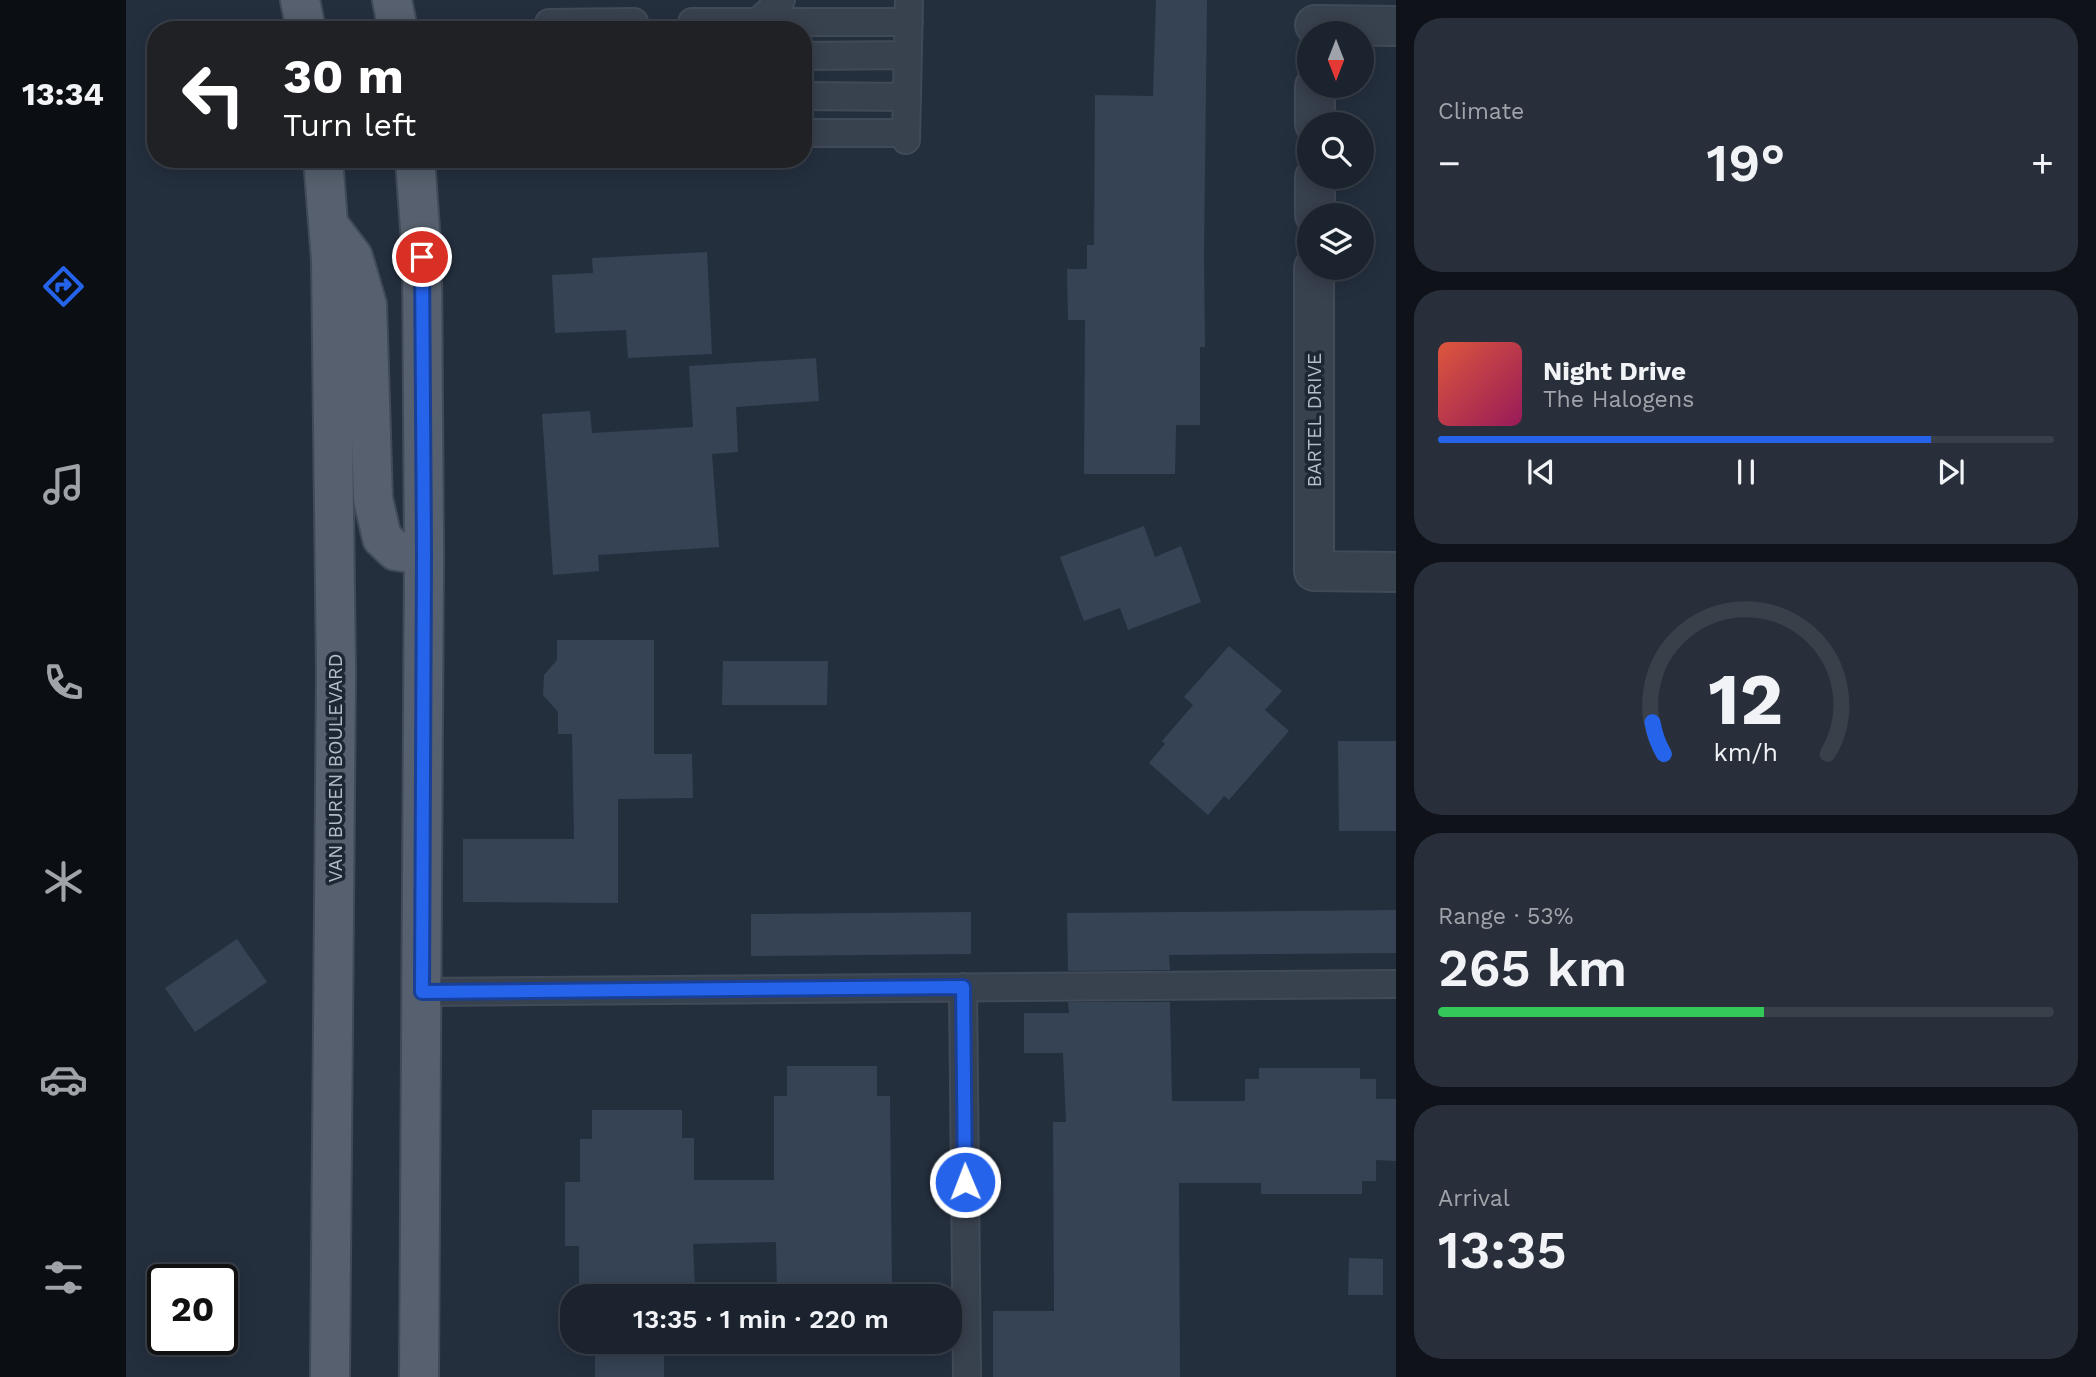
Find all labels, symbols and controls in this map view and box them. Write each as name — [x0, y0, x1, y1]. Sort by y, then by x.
north arrow — [1297, 21, 1374, 98]
map controls — [1297, 21, 1374, 280]
text: 30 m — [283, 47, 404, 105]
icon: left — [168, 49, 259, 140]
text: 13:34 — [22, 75, 104, 113]
text: Climate — [1438, 98, 1524, 125]
text: Turn left — [283, 106, 416, 144]
button: search — [1297, 112, 1374, 189]
text: 19° — [1707, 133, 1785, 194]
text: − — [1438, 141, 1461, 185]
text: + — [2031, 141, 2054, 185]
button: layers — [1297, 203, 1374, 280]
pin — [392, 227, 452, 287]
icon: arrive — [403, 238, 441, 276]
icon: directions — [39, 262, 88, 311]
street label: BARTEL DRIVE — [1303, 353, 1326, 487]
text: Night Drive — [1543, 356, 1686, 386]
text: The Halogens — [1543, 386, 1694, 413]
icon: previous — [1522, 453, 1560, 491]
icon: pause — [1727, 453, 1765, 491]
icon: next — [1932, 453, 1970, 491]
icon: music — [39, 460, 88, 509]
street label: VAN BUREN BOULEVARD — [324, 654, 347, 882]
text: 12 — [1709, 657, 1783, 743]
icon: phone — [39, 658, 88, 707]
text: km/h — [1714, 738, 1778, 767]
icon: climate — [39, 857, 88, 906]
text: Range · 53% — [1438, 903, 1573, 930]
text: 265 km — [1438, 938, 1627, 999]
icon: car — [39, 1055, 88, 1104]
position arrow — [928, 1145, 1002, 1219]
text: Arrival — [1438, 1185, 1510, 1212]
text: 13:35 — [1438, 1220, 1567, 1281]
icon: filters — [39, 1253, 88, 1302]
speed limit sign: 20 — [147, 1264, 238, 1355]
text: 13:35 · 1 min · 220 m — [633, 1304, 889, 1334]

